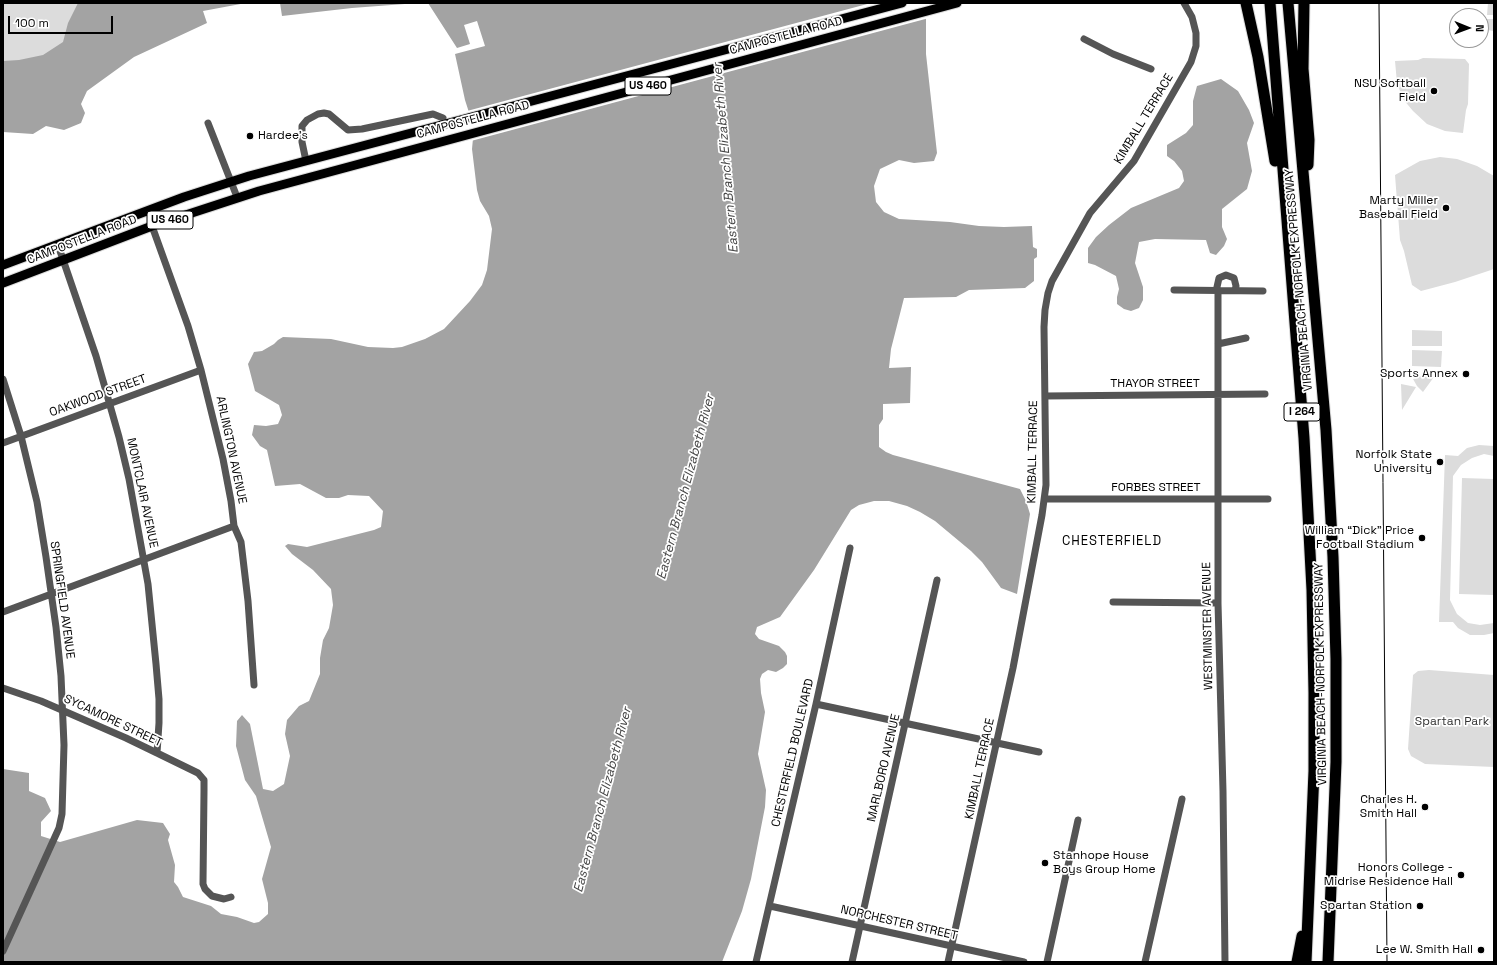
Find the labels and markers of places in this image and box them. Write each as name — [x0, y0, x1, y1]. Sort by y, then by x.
place label: NSU Softball Field — [1354, 77, 1426, 105]
marker: NSU Softball Field — [1429, 86, 1439, 96]
place label: Hardee's — [258, 129, 308, 143]
marker: Hardee's — [245, 131, 255, 141]
place label: Marty Miller Baseball Field — [1359, 194, 1438, 222]
marker: Marty Miller Baseball Field — [1441, 203, 1451, 213]
place label: Sports Annex — [1380, 367, 1458, 381]
marker: Sports Annex — [1461, 369, 1471, 379]
place label: Norfolk State University — [1355, 448, 1432, 476]
marker: Norfolk State University — [1435, 457, 1445, 467]
place label: William “Dick” Price Football Stadium — [1305, 524, 1414, 552]
marker: William “Dick” Price Football Stadium — [1417, 533, 1427, 543]
place label: Charles H. Smith Hall — [1360, 793, 1417, 821]
marker: Charles H. Smith Hall — [1420, 802, 1430, 812]
place label: Stanhope House Boys Group Home — [1053, 849, 1156, 877]
marker: Stanhope House Boys Group Home — [1040, 858, 1050, 868]
place label: Honors College - Midrise Residence Hall — [1324, 861, 1453, 889]
marker: Honors College - Midrise Residence Hall — [1456, 870, 1466, 880]
place label: Spartan Station — [1320, 899, 1412, 913]
marker: Spartan Station — [1415, 901, 1425, 911]
place label: Lee W. Smith Hall — [1376, 943, 1473, 957]
marker: Lee W. Smith Hall — [1476, 945, 1486, 955]

